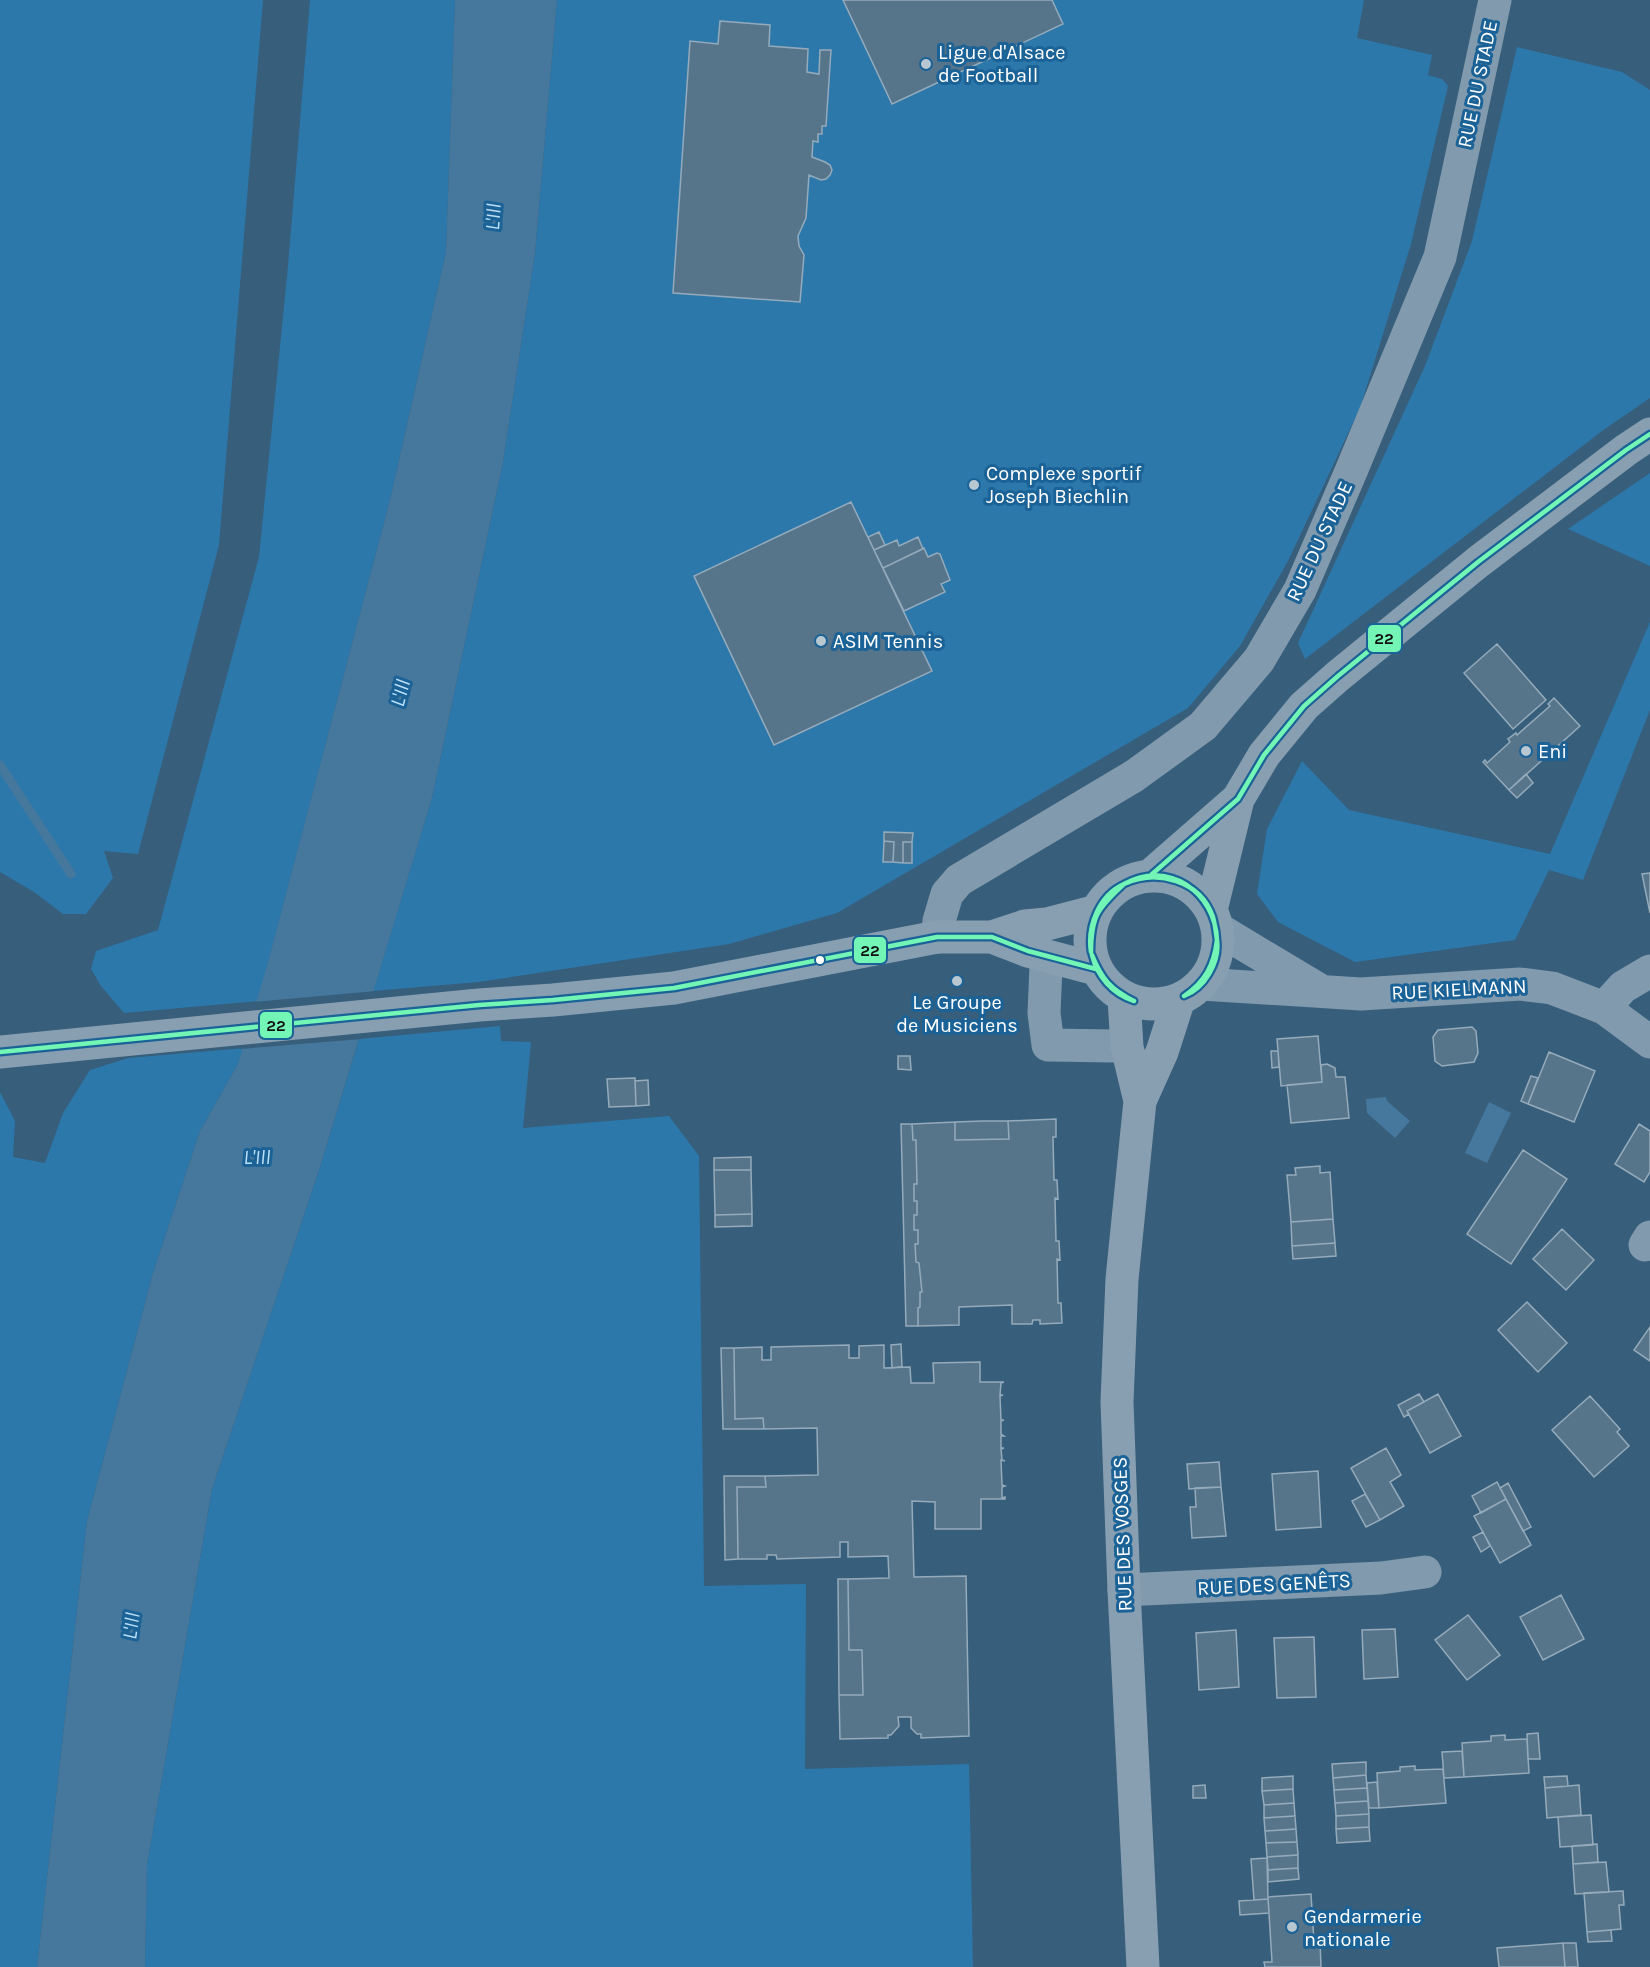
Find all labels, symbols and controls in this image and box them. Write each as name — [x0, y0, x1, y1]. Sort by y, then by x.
street label: RUE DU STADE — [1453, 18, 1502, 150]
place label: Ligue d'Alsace de Football — [938, 41, 1066, 87]
marker: Ligue d'Alsace de Football — [919, 57, 933, 71]
water label: L'Ill — [480, 203, 506, 231]
place label: Complexe sportif Joseph Biechlin — [986, 462, 1142, 508]
marker: Complexe sportif Joseph Biechlin — [967, 478, 981, 492]
street label: RUE DU STADE — [1282, 478, 1357, 605]
line badge: 22 — [1367, 624, 1402, 653]
text: 22 — [1374, 629, 1394, 648]
place label: ASIM Tennis — [833, 630, 943, 653]
marker: ASIM Tennis — [814, 634, 828, 648]
water label: L'Ill — [385, 677, 415, 709]
place label: Eni — [1538, 740, 1567, 763]
marker: Eni — [1519, 744, 1533, 758]
line badge: 22 — [853, 936, 887, 964]
text: 22 — [860, 941, 880, 960]
unlabelled marker — [814, 954, 826, 966]
marker: Le Groupe de Musiciens — [950, 974, 964, 988]
street label: RUE KIELMANN — [1391, 974, 1527, 1005]
place label: Le Groupe de Musiciens — [896, 991, 1018, 1037]
line badge: 22 — [259, 1011, 293, 1039]
text: 22 — [266, 1016, 286, 1035]
water label: L'Ill — [243, 1145, 271, 1169]
street label: RUE DES VOSGES — [1108, 1456, 1137, 1612]
street label: RUE DES GENÊTS — [1197, 1569, 1351, 1600]
water label: L'Ill — [117, 1611, 145, 1641]
place label: Gendarmerie nationale — [1304, 1905, 1422, 1951]
marker: Gendarmerie nationale — [1285, 1920, 1299, 1934]

